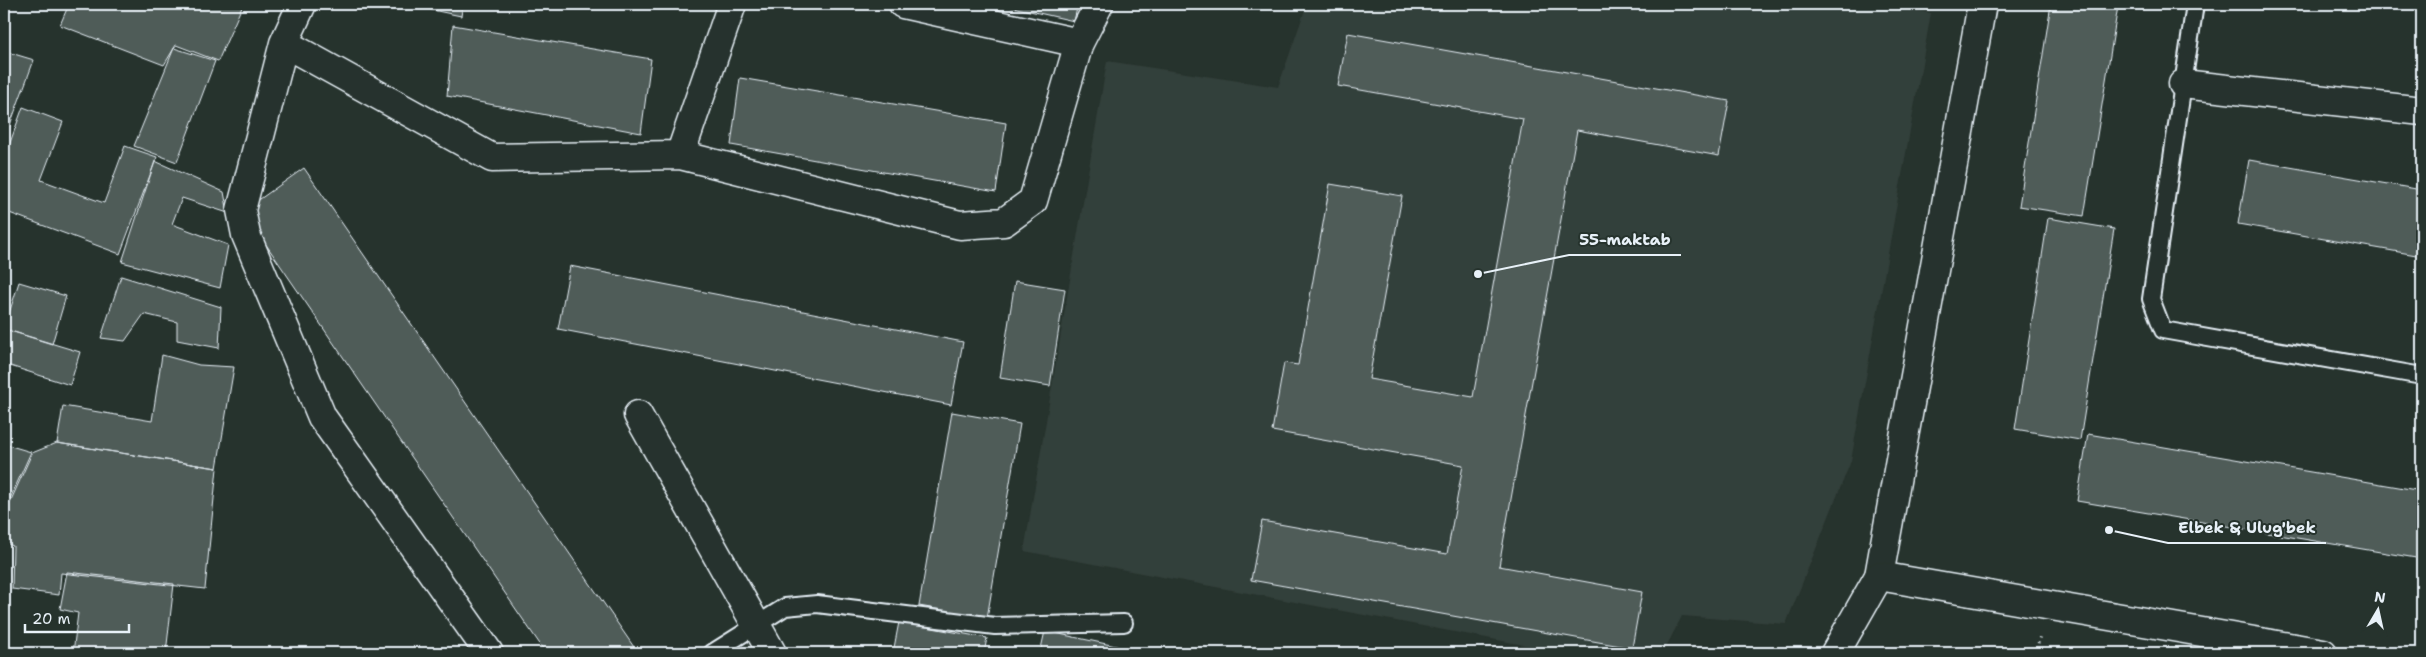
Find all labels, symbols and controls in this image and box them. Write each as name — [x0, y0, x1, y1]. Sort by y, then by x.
callout: 55-maktab — [1569, 224, 1681, 255]
text: 55-maktab — [1579, 229, 1671, 250]
callout: Elbek & Ulug'bek — [2168, 512, 2326, 543]
text: Elbek & Ulug'bek — [2178, 517, 2316, 538]
north arrow — [2354, 584, 2404, 634]
text: N — [2373, 587, 2387, 607]
scale bar — [25, 602, 129, 634]
text: 20 m — [32, 609, 71, 629]

